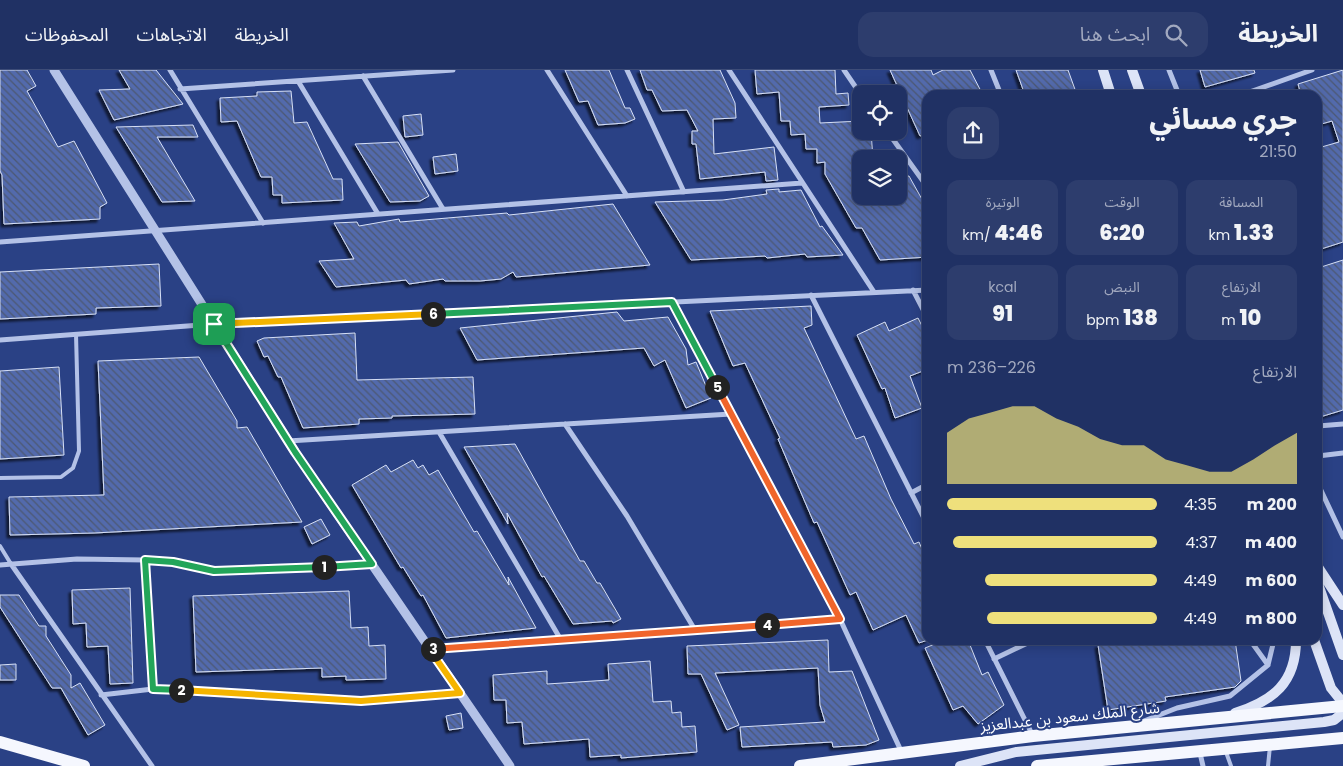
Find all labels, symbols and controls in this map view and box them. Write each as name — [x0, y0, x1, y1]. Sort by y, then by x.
search box — [858, 12, 1208, 57]
text: الخريطة — [1238, 17, 1318, 50]
text: ابحث هنا — [1080, 21, 1150, 48]
icon: search — [1162, 21, 1190, 49]
text: المحفوظات — [25, 22, 109, 47]
text: الاتجاهات — [137, 22, 207, 47]
text: الخريطة — [235, 22, 289, 47]
map controls — [852, 85, 907, 205]
button: locate — [852, 85, 907, 140]
text: جري مسائي — [1149, 100, 1297, 139]
button: share — [947, 107, 999, 159]
text: 21:50 — [1259, 140, 1297, 163]
button: layers — [852, 150, 907, 205]
text: الوتيرة — [986, 192, 1020, 212]
text: الوقت — [1104, 192, 1140, 212]
text: المسافة — [1219, 192, 1263, 212]
text: 4:46 — [994, 218, 1043, 247]
text: 6:20 — [1099, 218, 1145, 247]
text: 1.33 — [1234, 218, 1274, 247]
text: /km — [962, 225, 994, 245]
text: km — [1209, 225, 1234, 245]
text: kcal — [988, 277, 1017, 297]
text: النبض — [1104, 277, 1140, 297]
text: الارتفاع — [1222, 277, 1261, 297]
text: 91 — [992, 299, 1013, 328]
pin: 6 — [420, 302, 446, 326]
pin — [193, 303, 235, 345]
text: 138 — [1123, 303, 1158, 332]
text: 10 — [1239, 303, 1261, 332]
text: 6 — [429, 304, 438, 324]
icon: arrive — [200, 310, 228, 338]
text: bpm — [1086, 310, 1123, 330]
text: m — [1221, 310, 1239, 330]
text: 226–236 m — [947, 356, 1036, 379]
text: الارتفاع — [1253, 360, 1297, 383]
pin: 5 — [704, 374, 730, 400]
text: 5 — [713, 377, 722, 397]
text: 4:35 — [1184, 493, 1217, 516]
text: 200 m — [1247, 493, 1297, 516]
text: 4:37 — [1185, 531, 1217, 554]
text: 400 m — [1245, 531, 1297, 554]
pin: 1 — [312, 554, 336, 580]
text: 1 — [322, 557, 327, 577]
text: 4:49 — [1183, 569, 1217, 592]
text: 600 m — [1246, 569, 1297, 592]
text: 4:49 — [1183, 607, 1217, 630]
text: 800 m — [1245, 607, 1297, 630]
pin: 4 — [754, 612, 780, 638]
text: 4 — [763, 615, 772, 635]
pin: 3 — [420, 636, 446, 662]
text: 3 — [429, 639, 438, 659]
pin: 2 — [168, 678, 194, 702]
text: 2 — [178, 680, 186, 700]
street label: شارع الملك سعود بن عبدالعزيز — [978, 697, 1161, 738]

